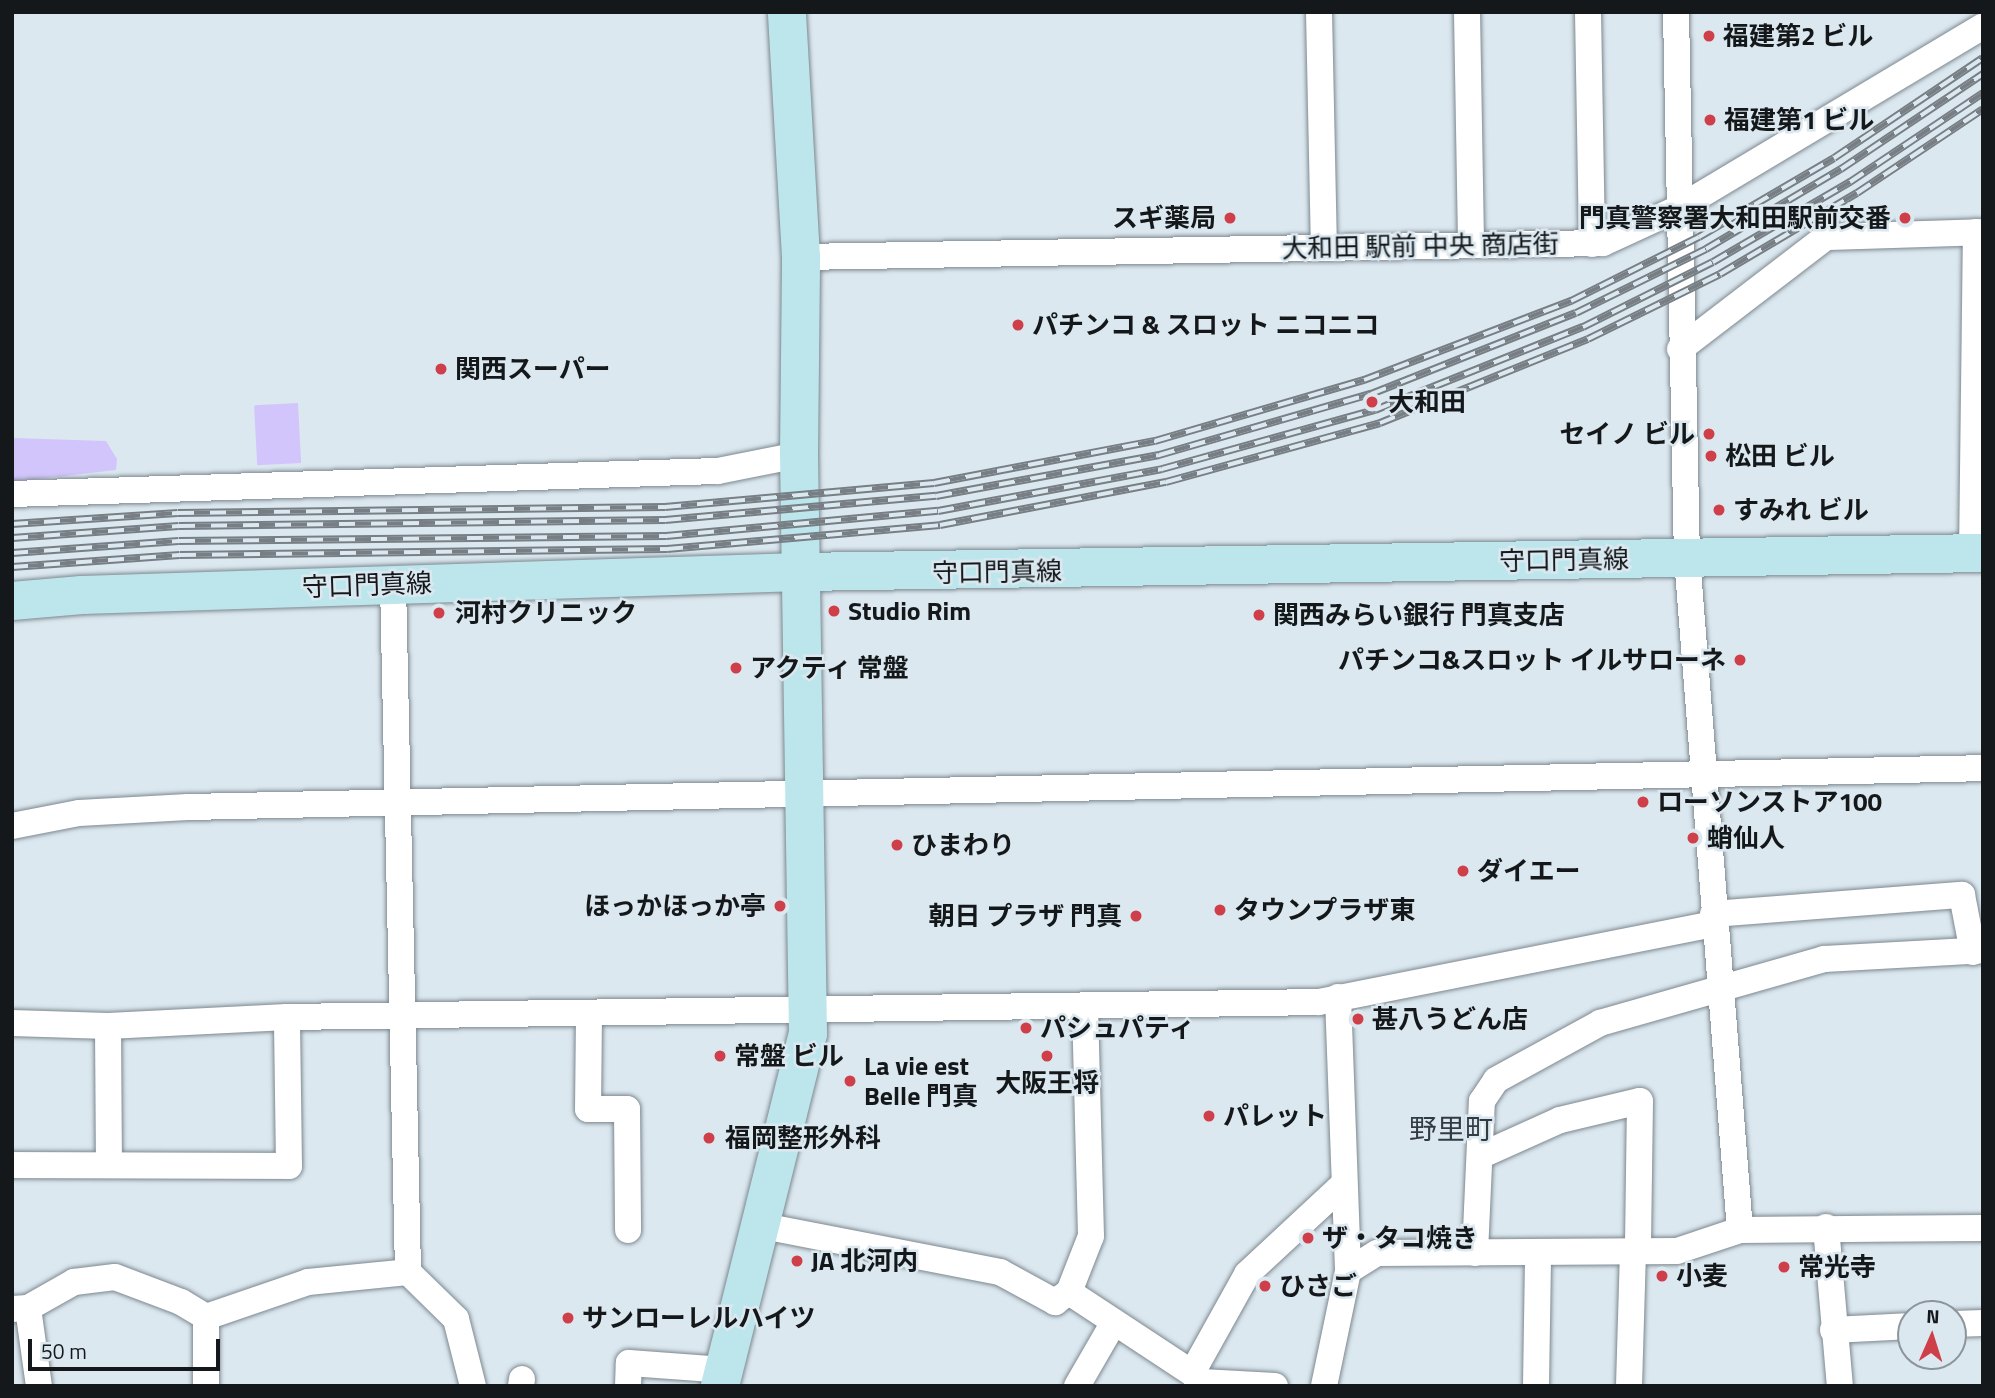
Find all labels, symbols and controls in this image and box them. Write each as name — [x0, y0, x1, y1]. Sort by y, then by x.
place label: 福建第2 ビル — [1723, 20, 1873, 52]
marker: 福建第2 ビル — [1701, 28, 1717, 44]
place label: 福建第1 ビル — [1724, 104, 1874, 136]
marker: 福建第1 ビル — [1702, 112, 1718, 128]
place label: スギ薬局 — [1112, 202, 1216, 234]
place label: 門真警察署大和田駅前交番 — [1579, 202, 1891, 234]
marker: スギ薬局 — [1222, 210, 1238, 226]
marker: 門真警察署大和田駅前交番 — [1897, 210, 1913, 226]
street label: 大和田 駅前 中央 商店街 — [1281, 228, 1559, 264]
place label: パチンコ & スロット ニコニコ — [1032, 309, 1379, 341]
marker: パチンコ & スロット ニコニコ — [1010, 317, 1026, 333]
place label: 関西スーパー — [455, 353, 611, 385]
marker: 関西スーパー — [433, 361, 449, 377]
place label: 大和田 — [1388, 386, 1466, 418]
marker: 大和田 — [1362, 392, 1382, 412]
place label: セイノ ビル — [1559, 418, 1695, 450]
marker: セイノ ビル — [1701, 426, 1717, 442]
place label: 松田 ビル — [1725, 440, 1835, 472]
marker: 松田 ビル — [1703, 448, 1719, 464]
place label: すみれ ビル — [1733, 494, 1869, 526]
marker: すみれ ビル — [1711, 502, 1727, 518]
street label: 守口門真線 — [1499, 543, 1629, 577]
street label: 守口門真線 — [932, 555, 1062, 589]
street label: 守口門真線 — [301, 567, 433, 603]
place label: Studio Rim — [848, 595, 971, 627]
place label: 河村クリニック — [455, 597, 637, 629]
place label: 関西みらい銀行 門真支店 — [1273, 599, 1565, 631]
marker: 河村クリニック — [429, 603, 449, 623]
marker: Studio Rim — [826, 603, 842, 619]
marker: 関西みらい銀行 門真支店 — [1251, 607, 1267, 623]
place label: パチンコ&スロット イルサローネ — [1338, 644, 1726, 676]
place label: アクティ 常盤 — [750, 652, 912, 684]
marker: パチンコ&スロット イルサローネ — [1732, 652, 1748, 668]
marker: アクティ 常盤 — [728, 660, 744, 676]
place label: ローソンストア100 — [1657, 786, 1883, 818]
marker: ローソンストア100 — [1635, 794, 1651, 810]
place label: 蛸仙人 — [1707, 822, 1785, 854]
place label: ひまわり — [911, 829, 1015, 861]
marker: 蛸仙人 — [1685, 830, 1701, 846]
marker: ひまわり — [889, 837, 905, 853]
place label: ダイエー — [1477, 855, 1581, 887]
marker: ダイエー — [1455, 863, 1471, 879]
place label: ほっかほっか亭 — [584, 890, 766, 922]
place label: タウンプラザ東 — [1234, 894, 1416, 926]
marker: ほっかほっか亭 — [772, 898, 788, 914]
place label: 朝日 プラザ 門真 — [929, 900, 1122, 932]
marker: タウンプラザ東 — [1212, 902, 1228, 918]
marker: 朝日 プラザ 門真 — [1128, 908, 1144, 924]
place label: 甚八うどん店 — [1372, 1003, 1528, 1035]
marker: 甚八うどん店 — [1350, 1011, 1366, 1027]
place label: パシュパティ — [1040, 1012, 1196, 1044]
marker: パシュパティ — [1018, 1020, 1034, 1036]
place label: 常盤 ビル — [734, 1040, 844, 1072]
marker: 常盤 ビル — [712, 1048, 728, 1064]
marker: 大阪王将 — [1039, 1048, 1055, 1064]
place label: La vie est Belle 門真 — [864, 1050, 978, 1112]
place label: 大阪王将 — [995, 1067, 1099, 1099]
marker: La vie est Belle 門真 — [842, 1073, 858, 1089]
place label: パレット — [1223, 1100, 1327, 1132]
marker: パレット — [1201, 1108, 1217, 1124]
district label: 野里町 — [1409, 1112, 1493, 1146]
place label: 福岡整形外科 — [725, 1122, 881, 1154]
marker: 福岡整形外科 — [699, 1128, 719, 1148]
place label: ザ・タコ焼き — [1322, 1222, 1478, 1254]
marker: ザ・タコ焼き — [1300, 1230, 1316, 1246]
place label: JA 北河内 — [811, 1245, 918, 1277]
place label: 常光寺 — [1798, 1251, 1876, 1283]
marker: JA 北河内 — [789, 1253, 805, 1269]
marker: 常光寺 — [1776, 1259, 1792, 1275]
place label: 小麦 — [1676, 1260, 1728, 1292]
marker: 小麦 — [1654, 1268, 1670, 1284]
place label: ひさご — [1279, 1270, 1357, 1302]
marker: ひさご — [1257, 1278, 1273, 1294]
north arrow — [1897, 1300, 1967, 1370]
text: N — [1926, 1301, 1940, 1330]
place label: サンローレルハイツ — [582, 1302, 816, 1334]
marker: サンローレルハイツ — [560, 1310, 576, 1326]
scale bar — [32, 1324, 224, 1368]
text: 50 m — [41, 1335, 87, 1367]

